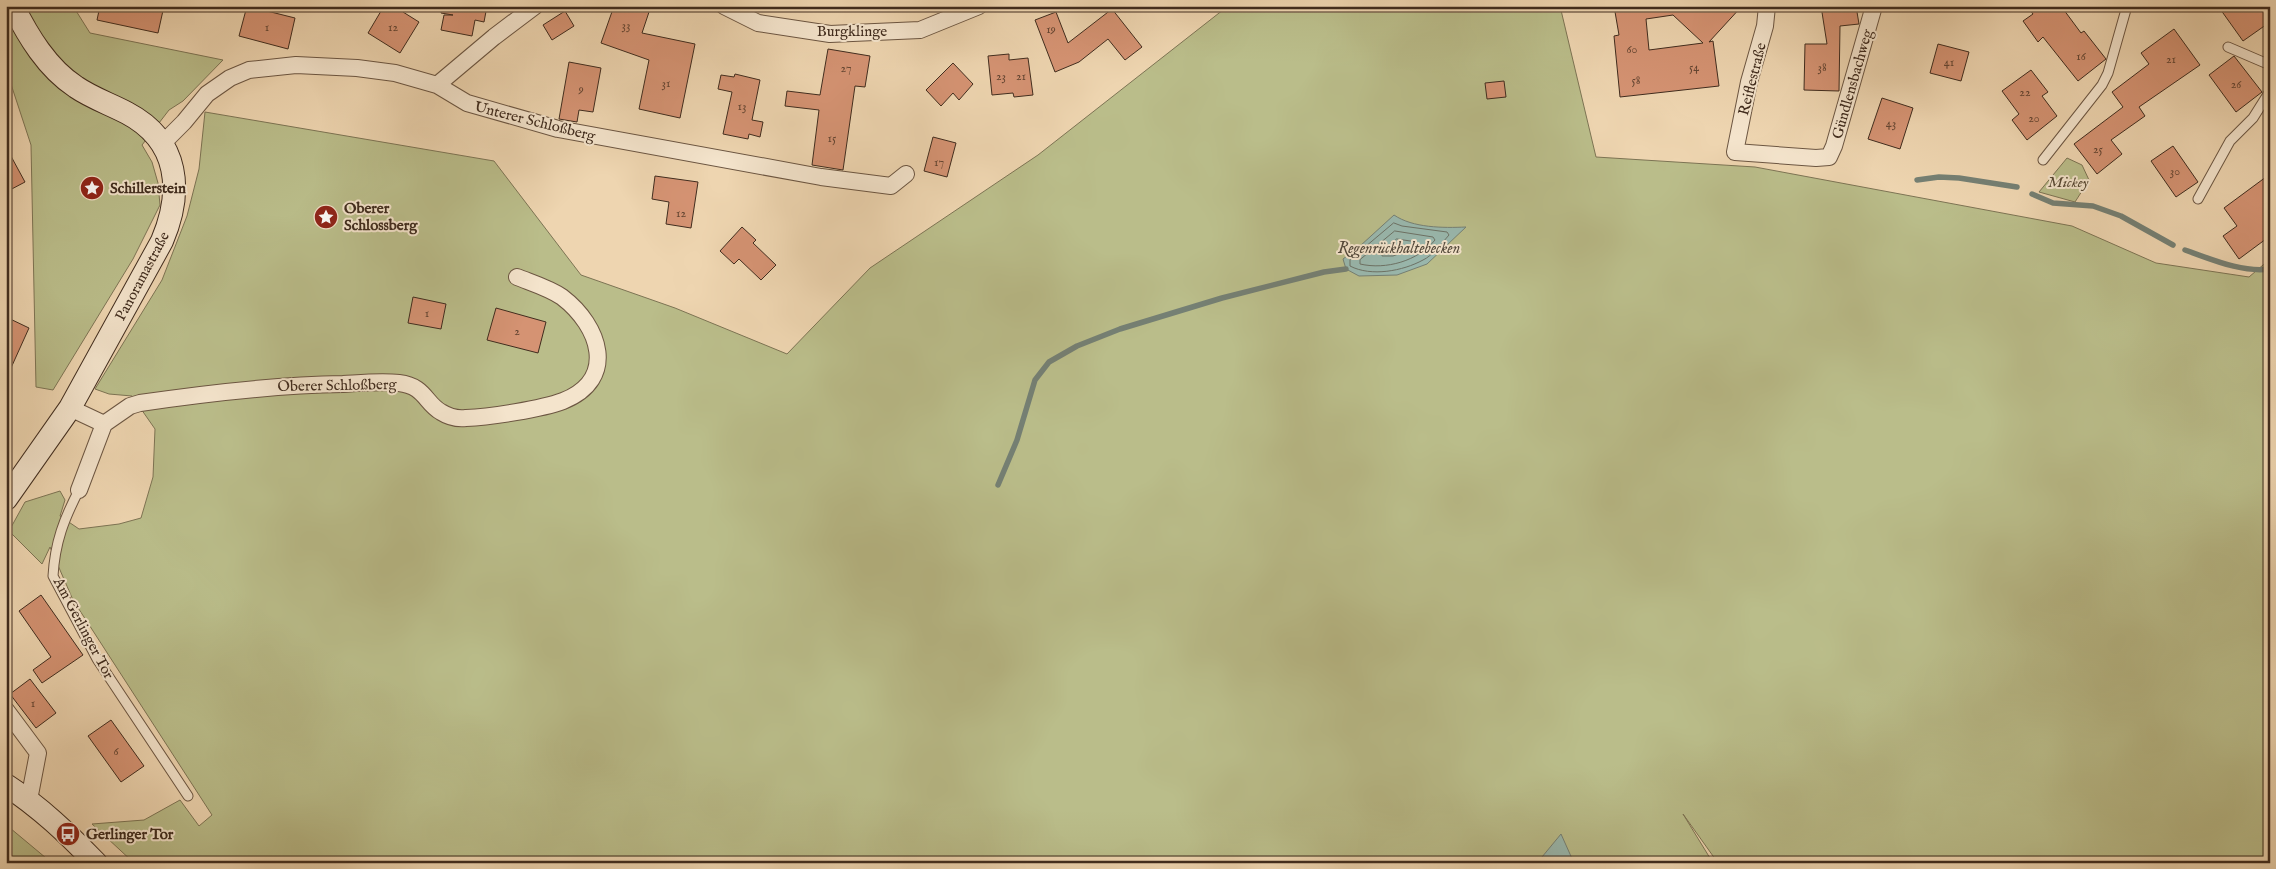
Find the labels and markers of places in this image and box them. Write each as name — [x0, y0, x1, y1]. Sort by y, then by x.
place icon: Schillerstein — [79, 175, 105, 201]
place label: Schillerstein — [110, 179, 186, 198]
place label: Oberer Schlossberg — [344, 199, 418, 235]
place icon: Oberer Schlossberg — [313, 204, 339, 230]
bus stop icon: Gerlinger Tor — [55, 821, 81, 847]
place label: Gerlinger Tor — [86, 825, 174, 844]

